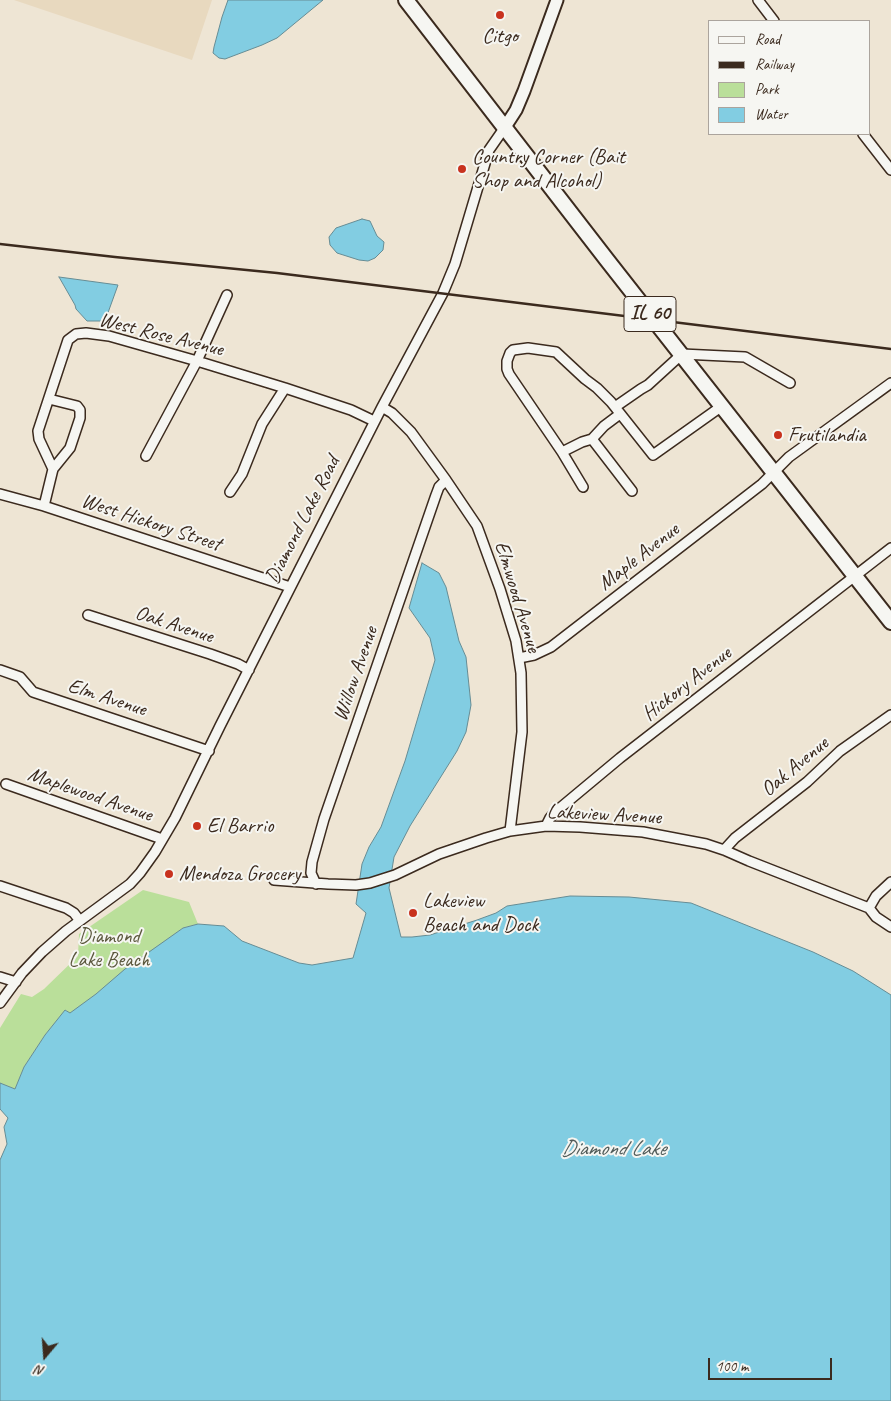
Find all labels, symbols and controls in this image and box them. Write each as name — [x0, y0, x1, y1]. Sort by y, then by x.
marker: Citgo — [494, 9, 506, 21]
legend — [708, 20, 871, 135]
place label: Citgo — [482, 23, 518, 49]
text: Road — [755, 30, 780, 49]
text: Railway — [755, 55, 794, 74]
text: Park — [755, 80, 779, 99]
text: Water — [755, 105, 788, 124]
place label: Country Corner (Bait Shop and Alcohol) — [472, 144, 625, 194]
marker: Country Corner (Bait Shop and Alcohol) — [456, 163, 468, 175]
road number: IL 60 — [624, 296, 676, 332]
street label: West Rose Avenue — [96, 307, 226, 363]
place label: Frutilandia — [788, 422, 866, 448]
marker: Frutilandia — [772, 429, 784, 441]
street label: Diamond Lake Road — [260, 452, 346, 588]
street label: West Hickory Street — [78, 489, 224, 557]
street label: Maple Avenue — [593, 518, 685, 596]
street label: Elmwood Avenue — [488, 538, 546, 656]
street label: Oak Avenue — [132, 601, 216, 649]
street label: Willow Avenue — [328, 623, 384, 725]
street label: Hickory Avenue — [637, 641, 737, 727]
street label: Elm Avenue — [65, 674, 149, 722]
street label: Oak Avenue — [756, 731, 834, 803]
street label: Maplewood Avenue — [24, 762, 156, 828]
street label: Lakeview Avenue — [546, 799, 662, 831]
place label: El Barrio — [207, 813, 273, 839]
marker: El Barrio — [191, 820, 203, 832]
place label: Mendoza Grocery — [179, 861, 300, 887]
marker: Mendoza Grocery — [163, 868, 175, 880]
place label: Lakeview Beach and Dock — [423, 888, 538, 938]
marker: Lakeview Beach and Dock — [407, 907, 419, 919]
park label: Diamond Lake Beach — [69, 923, 149, 973]
water label: Diamond Lake — [561, 1136, 665, 1162]
north arrow — [20, 1331, 70, 1381]
scale bar — [711, 1348, 835, 1380]
text: 100 m — [716, 1357, 748, 1376]
text: N — [33, 1361, 47, 1380]

